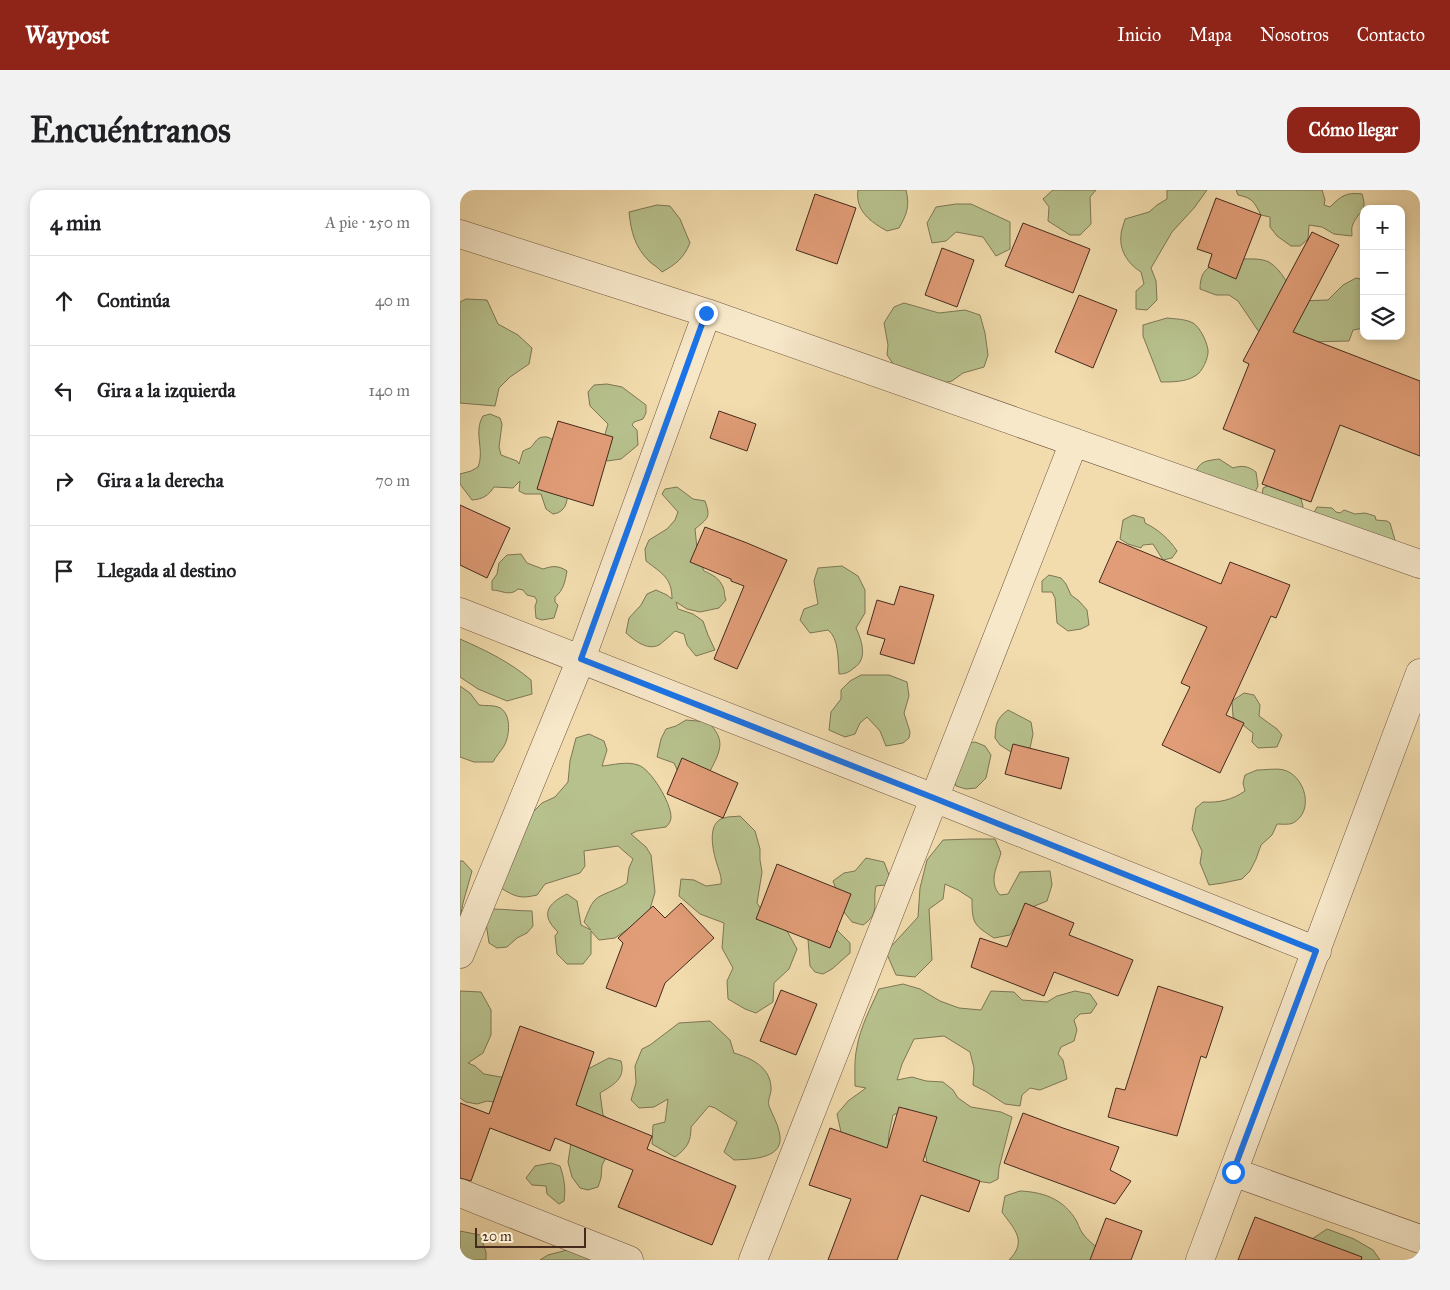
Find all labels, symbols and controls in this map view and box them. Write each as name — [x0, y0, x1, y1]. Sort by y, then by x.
text: Waypost — [25, 20, 109, 50]
text: Inicio — [1117, 24, 1161, 46]
text: Mapa — [1189, 24, 1232, 46]
text: Nosotros — [1260, 24, 1329, 46]
text: Contacto — [1357, 24, 1425, 46]
button: Cómo llegar — [1287, 107, 1420, 153]
text: Encuéntranos — [30, 109, 231, 152]
map controls — [1360, 205, 1405, 340]
button: + — [1360, 205, 1405, 250]
text: 4 min — [50, 210, 101, 236]
text: A pie · 250 m — [325, 213, 410, 232]
button: − — [1360, 250, 1405, 295]
icon: ahead — [50, 287, 78, 315]
text: Continúa — [97, 289, 170, 312]
text: 40 m — [375, 291, 410, 310]
button: layers — [1360, 295, 1405, 340]
route end — [695, 302, 718, 325]
icon: left — [50, 377, 78, 405]
text: Gira a la izquierda — [97, 379, 236, 402]
text: 140 m — [369, 381, 410, 400]
icon: right — [50, 467, 78, 495]
text: Gira a la derecha — [97, 469, 224, 492]
text: 70 m — [375, 471, 410, 490]
icon: arrive — [50, 557, 78, 585]
text: Llegada al destino — [97, 559, 236, 582]
route start — [1222, 1161, 1245, 1184]
scale bar — [475, 1225, 586, 1248]
text: 20 m — [482, 1228, 512, 1245]

